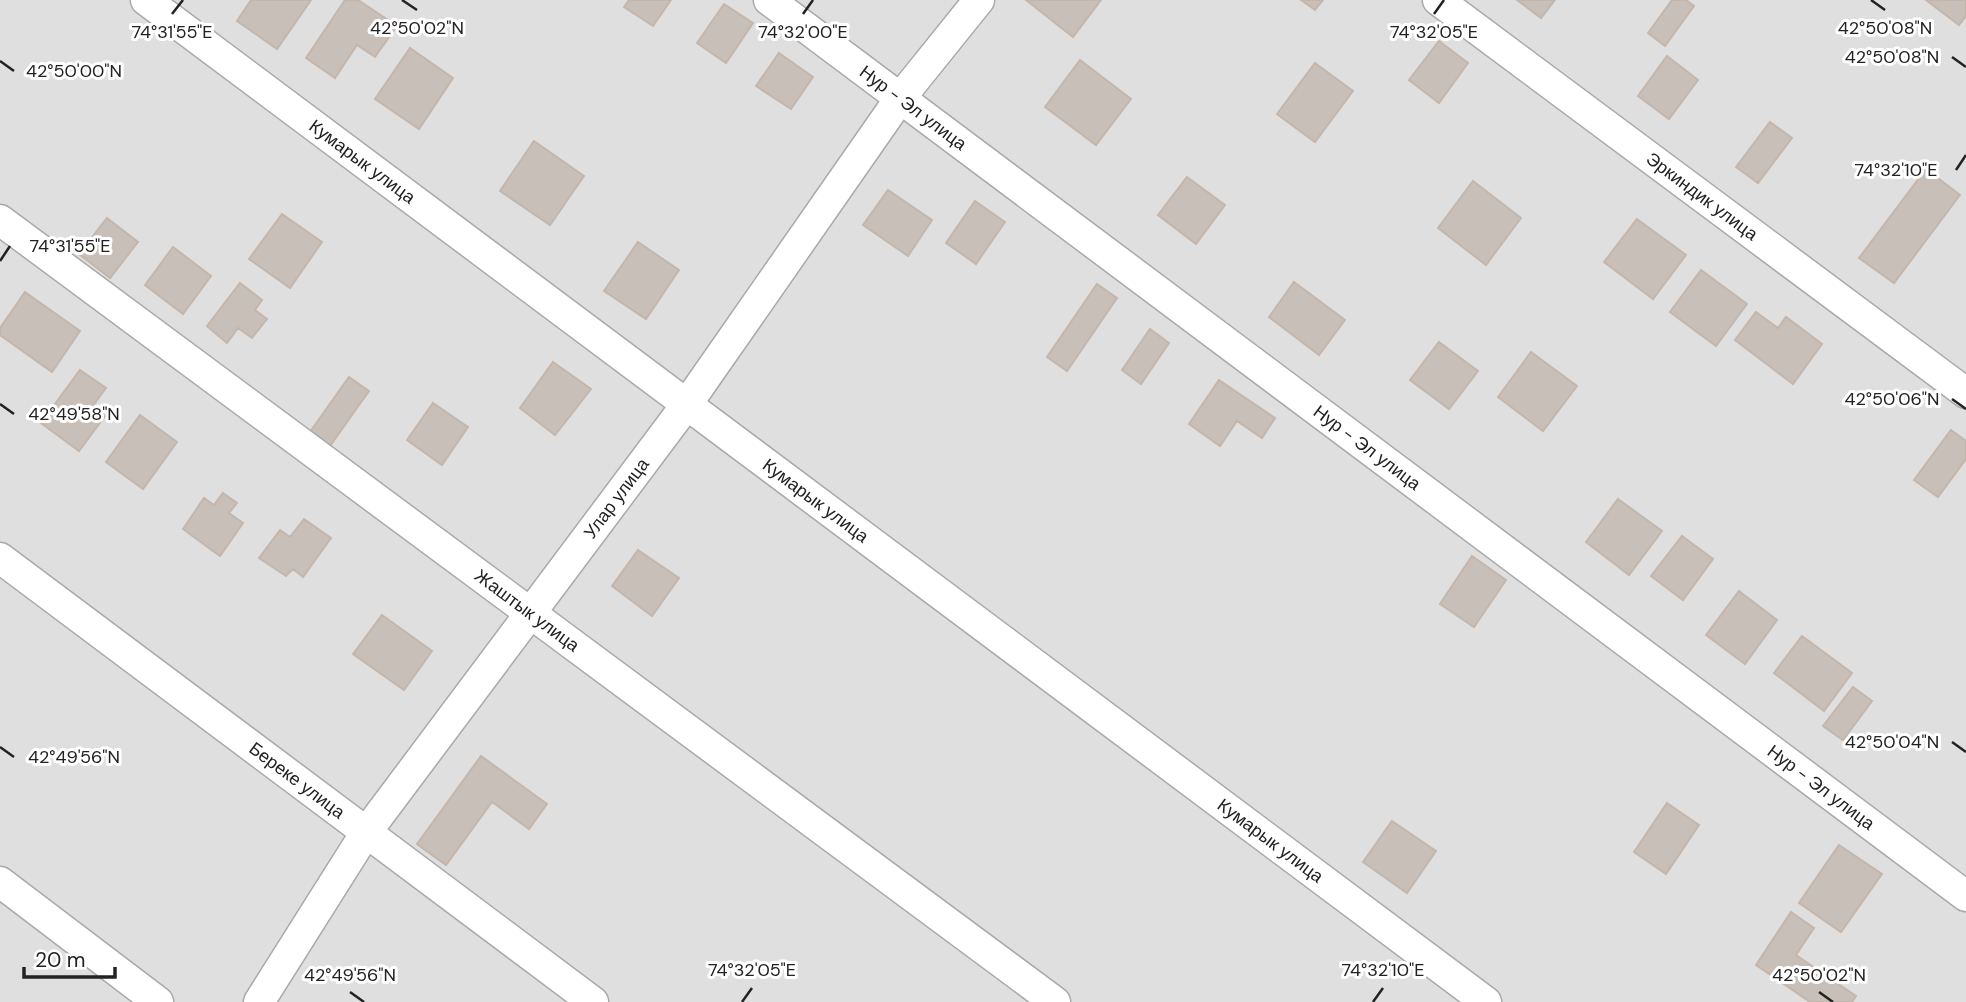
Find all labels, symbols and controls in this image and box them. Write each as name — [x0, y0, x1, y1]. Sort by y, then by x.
text: 42°50'02"N — [370, 16, 464, 40]
text: 42°50'08"N — [1838, 16, 1932, 40]
text: 74°31'55"E — [132, 20, 212, 44]
text: 74°32'00"E — [758, 20, 848, 44]
text: 74°32'05"E — [1390, 20, 1478, 44]
text: 42°50'08"N — [1845, 45, 1939, 69]
text: 42°50'00"N — [26, 59, 122, 83]
street label: Нур - Эл улица — [855, 60, 972, 157]
street label: Кумарык улица — [304, 114, 421, 210]
street label: Эркиндик улица — [1641, 147, 1763, 247]
text: 74°32'10"E — [1855, 158, 1937, 182]
text: 74°31'55"E — [30, 234, 110, 258]
text: 42°50'06"N — [1845, 387, 1939, 411]
street label: Нур - Эл улица — [1308, 400, 1426, 496]
text: 42°49'58"N — [28, 402, 120, 426]
street label: Улар улица — [578, 452, 655, 544]
street label: Кумарык улица — [758, 453, 874, 549]
street label: Жаштык улица — [470, 564, 585, 658]
text: 42°50'04"N — [1845, 730, 1939, 754]
street label: Береке улица — [244, 737, 351, 825]
street label: Нур - Эл улица — [1762, 739, 1880, 836]
text: 42°49'56"N — [28, 745, 120, 769]
street label: Кумарык улица — [1212, 793, 1329, 889]
scale bar — [24, 936, 116, 980]
text: 20 m — [35, 946, 86, 974]
text: 74°32'05"E — [708, 958, 796, 982]
text: 74°32'10"E — [1342, 958, 1424, 982]
text: 42°49'56"N — [304, 963, 396, 987]
text: 42°50'02"N — [1772, 963, 1866, 987]

